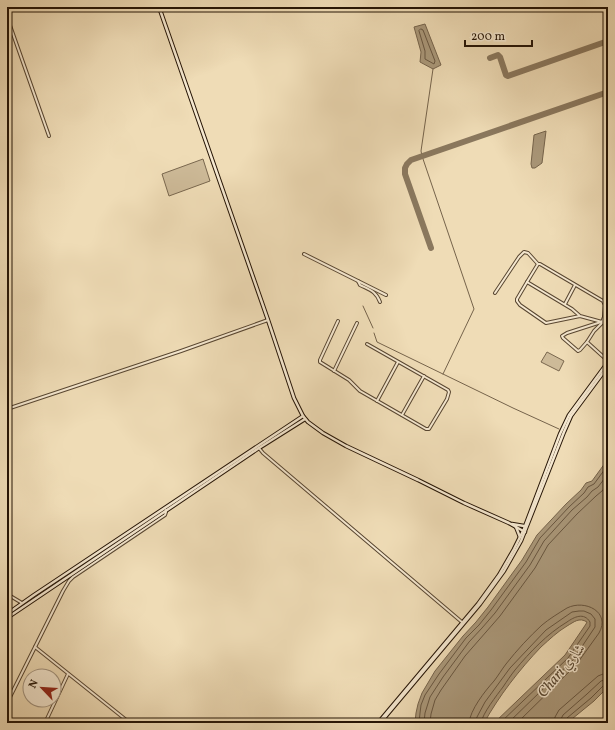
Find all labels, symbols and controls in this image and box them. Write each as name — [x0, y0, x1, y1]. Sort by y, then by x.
scale bar — [465, 22, 532, 48]
text: 200 m — [471, 29, 505, 45]
water label: Chari شاري — [533, 639, 591, 703]
north arrow — [22, 668, 62, 708]
text: N — [26, 678, 43, 691]

